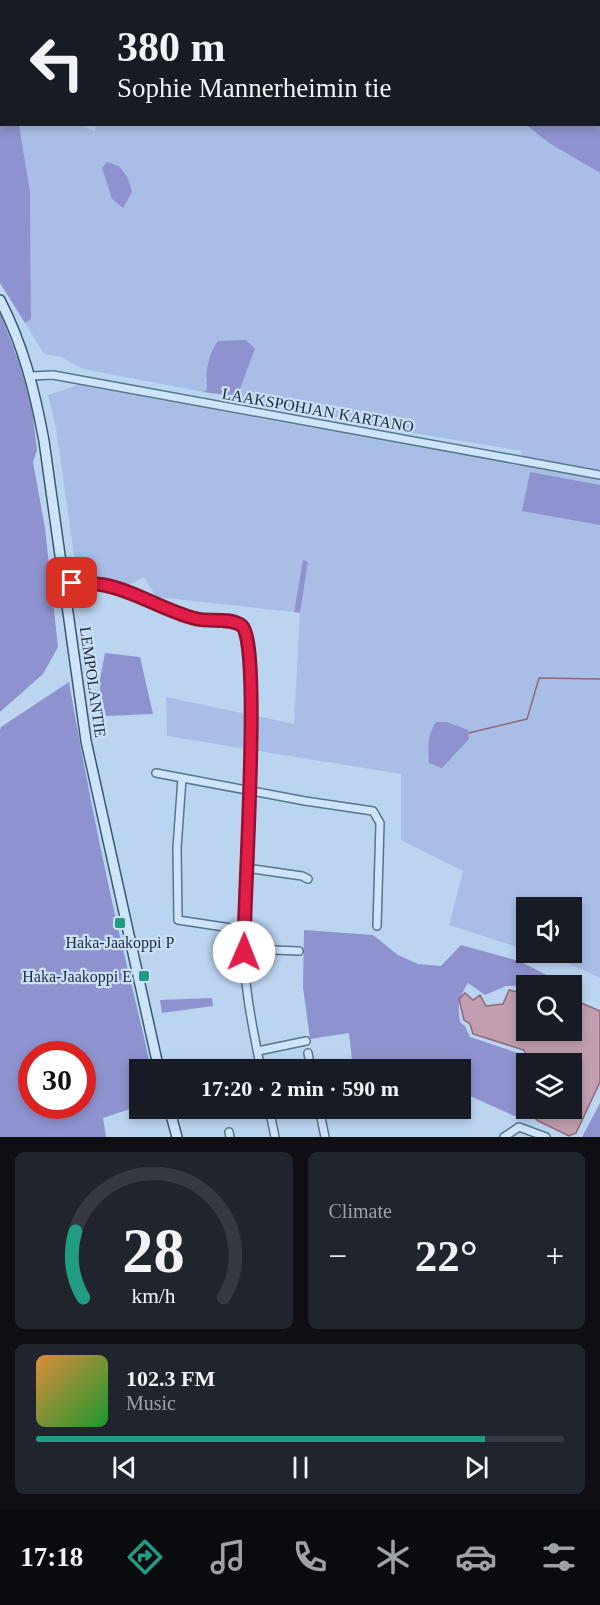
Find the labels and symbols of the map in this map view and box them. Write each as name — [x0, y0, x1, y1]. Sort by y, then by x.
street label: LAAKSPOHJAN KARTANO — [221, 385, 415, 435]
pin — [46, 557, 97, 608]
street label: LEMPOLANTIE — [77, 625, 109, 739]
marker: Haka-Jaakoppi P — [113, 916, 127, 930]
position arrow — [212, 920, 276, 984]
place label: Haka-Jaakoppi P — [66, 934, 175, 952]
place label: Haka-Jaakoppi E — [22, 968, 132, 986]
marker: Haka-Jaakoppi E — [137, 969, 151, 983]
speed limit sign: 30 — [18, 1041, 96, 1119]

